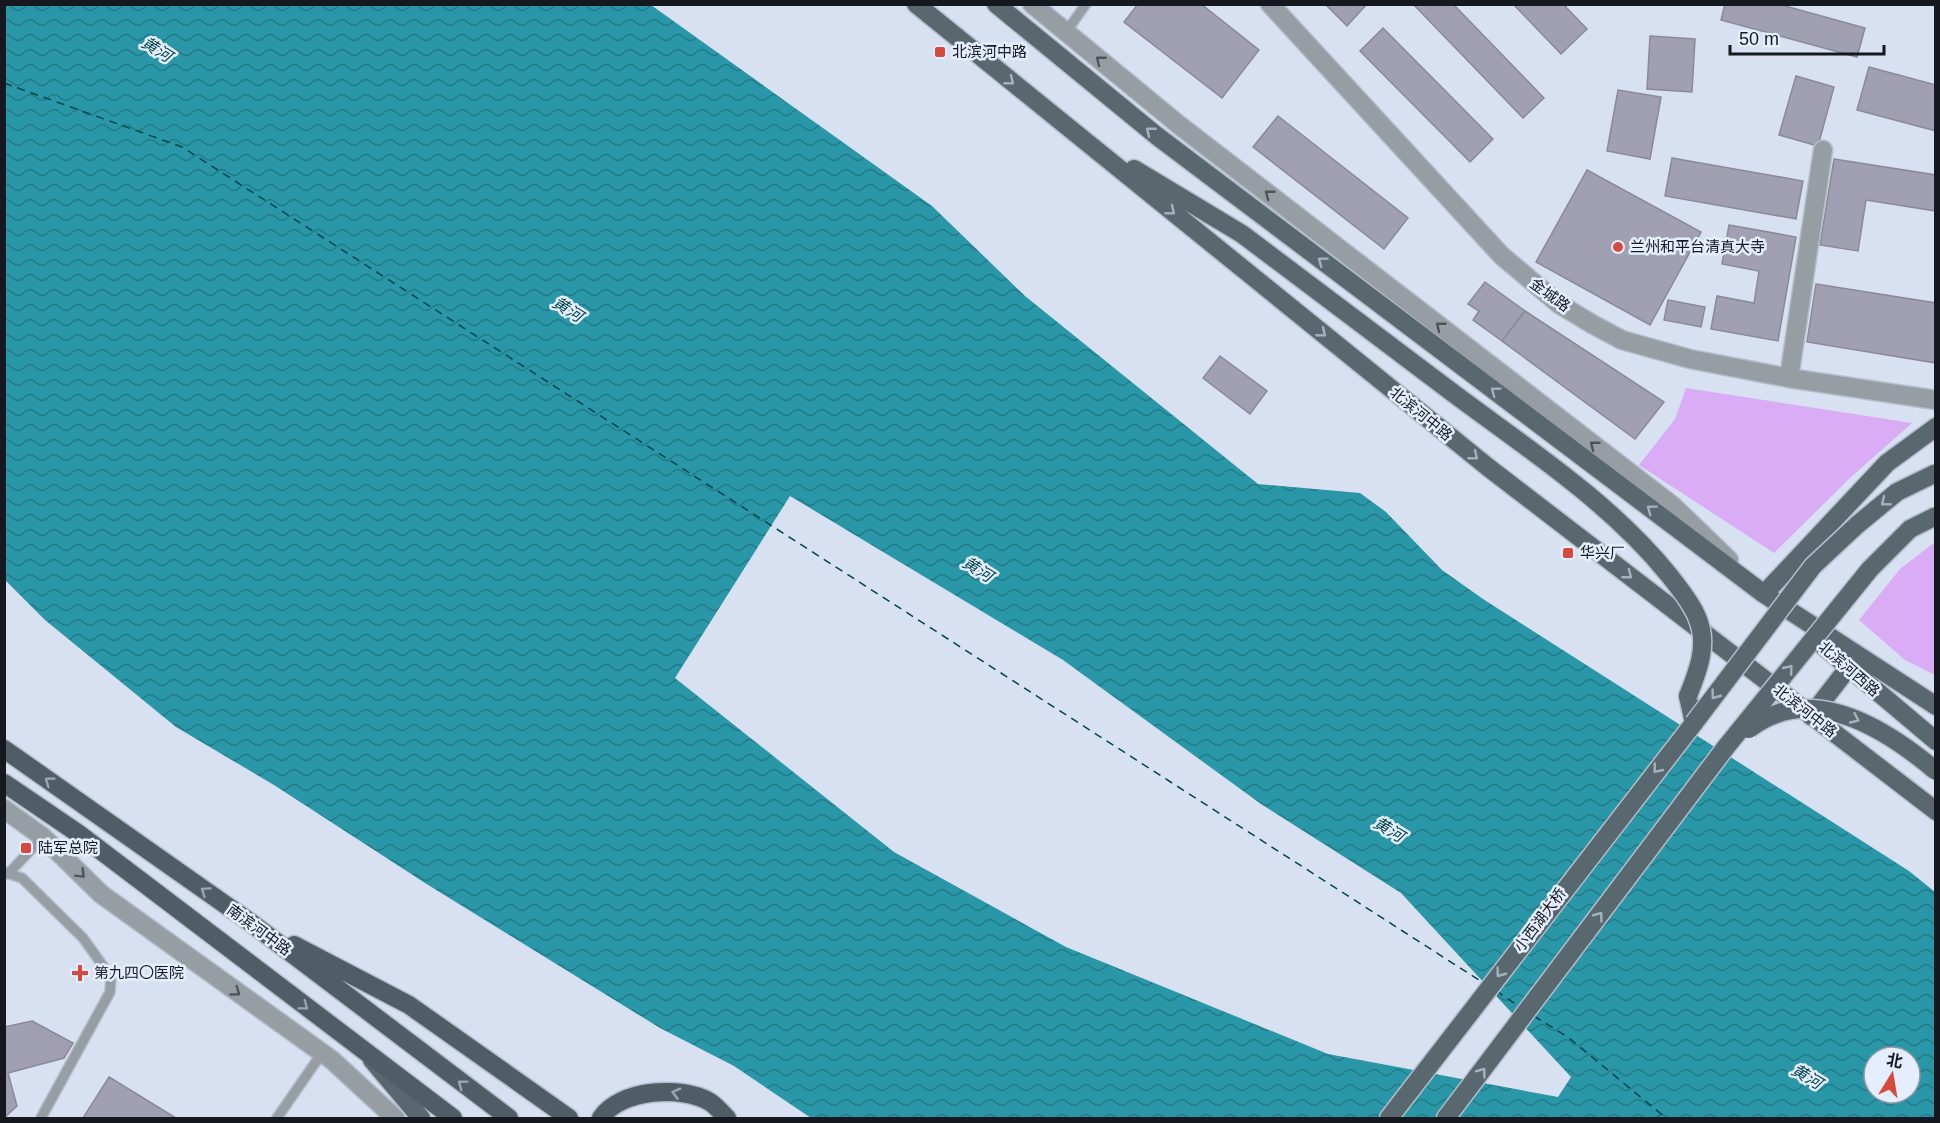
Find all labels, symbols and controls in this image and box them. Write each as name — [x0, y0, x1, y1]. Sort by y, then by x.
scale bar — [1730, 18, 1884, 56]
text: 50 m — [1739, 29, 1779, 49]
water label: 黄河 — [139, 34, 177, 67]
place label: 北滨河中路 — [952, 43, 1027, 60]
marker: 北滨河中路 — [933, 45, 947, 59]
one-way arrow — [1096, 56, 1107, 67]
one-way arrow — [1004, 74, 1015, 85]
one-way arrow — [1146, 127, 1157, 138]
one-way arrow — [1265, 191, 1276, 202]
one-way arrow — [1164, 203, 1175, 214]
place label: 兰州和平台清真大寺 — [1630, 238, 1765, 255]
marker: 兰州和平台清真大寺 — [1611, 240, 1625, 254]
one-way arrow — [1318, 257, 1329, 268]
street label: 金城路 — [1527, 274, 1573, 315]
water label: 黄河 — [550, 294, 588, 327]
one-way arrow — [1436, 323, 1447, 334]
one-way arrow — [1315, 326, 1326, 337]
street label: 北滨河中路 — [1387, 383, 1456, 444]
one-way arrow — [1491, 388, 1502, 399]
one-way arrow — [1590, 442, 1601, 453]
one-way arrow — [1467, 449, 1478, 460]
one-way arrow — [1881, 494, 1892, 505]
one-way arrow — [1646, 505, 1657, 516]
place label: 华兴厂 — [1580, 544, 1625, 561]
marker: 华兴厂 — [1561, 546, 1575, 560]
water label: 黄河 — [960, 554, 998, 587]
one-way arrow — [1621, 568, 1632, 579]
street label: 北滨河西路 — [1815, 638, 1883, 700]
one-way arrow — [1782, 665, 1793, 676]
street label: 北滨河中路 — [1771, 681, 1840, 740]
one-way arrow — [1712, 688, 1723, 699]
one-way arrow — [1849, 712, 1860, 724]
one-way arrow — [1653, 762, 1664, 773]
one-way arrow — [45, 777, 56, 788]
water label: 黄河 — [1371, 814, 1409, 846]
place label: 陆军总院 — [38, 839, 98, 856]
marker: 陆军总院 — [19, 841, 33, 855]
one-way arrow — [73, 867, 84, 878]
street label: 小西湖大桥 — [1510, 885, 1569, 955]
one-way arrow — [201, 887, 212, 898]
street label: 南滨河中路 — [224, 901, 295, 959]
one-way arrow — [1592, 912, 1603, 923]
marker: 第九四〇医院 — [71, 964, 89, 982]
place label: 第九四〇医院 — [94, 964, 184, 981]
one-way arrow — [1496, 967, 1507, 978]
one-way arrow — [230, 984, 241, 995]
one-way arrow — [297, 999, 308, 1010]
north arrow — [1862, 1045, 1922, 1105]
text: 北 — [1885, 1051, 1904, 1071]
water label: 黄河 — [1789, 1061, 1827, 1093]
one-way arrow — [1474, 1067, 1485, 1078]
one-way arrow — [457, 1080, 468, 1091]
one-way arrow — [672, 1088, 682, 1101]

